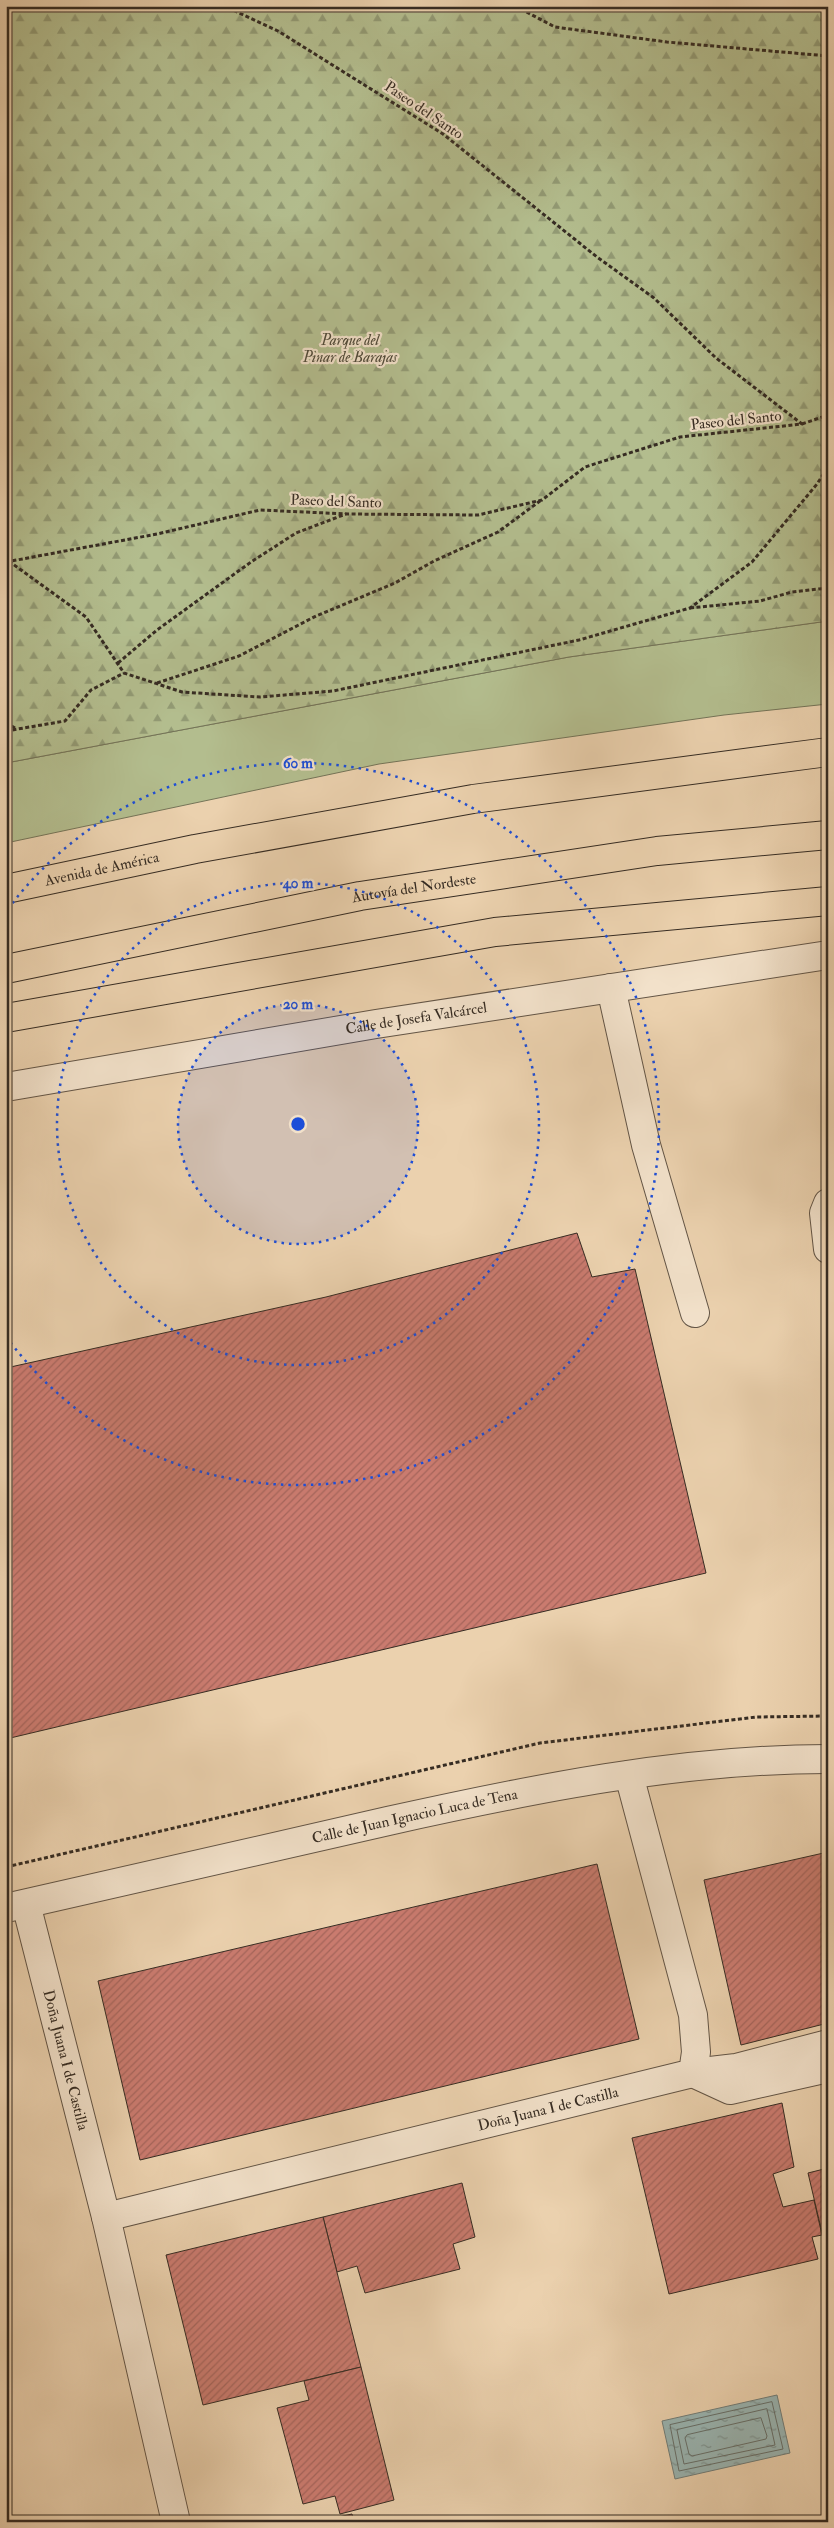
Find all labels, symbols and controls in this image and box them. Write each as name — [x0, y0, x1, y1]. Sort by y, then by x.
street label: Paseo del Santo — [381, 77, 467, 144]
park label: Parque del Pinar de Barajas — [302, 331, 398, 367]
street label: Paseo del Santo — [690, 406, 782, 435]
street label: Paseo del Santo — [290, 490, 382, 513]
text: 60 m — [283, 754, 313, 773]
street label: Avenida de América — [42, 848, 162, 891]
street label: Autovía del Nordeste — [349, 870, 477, 908]
text: 40 m — [282, 874, 314, 893]
text: 20 m — [283, 995, 313, 1014]
street label: Calle de Josefa Valcárcel — [344, 998, 489, 1039]
centre of rings — [289, 1115, 307, 1133]
street label: Calle de Juan Ignacio Luca de Tena — [310, 1785, 520, 1848]
street label: Doña Juana I de Castilla — [38, 1988, 93, 2133]
street label: Doña Juana I de Castilla — [476, 2082, 621, 2136]

